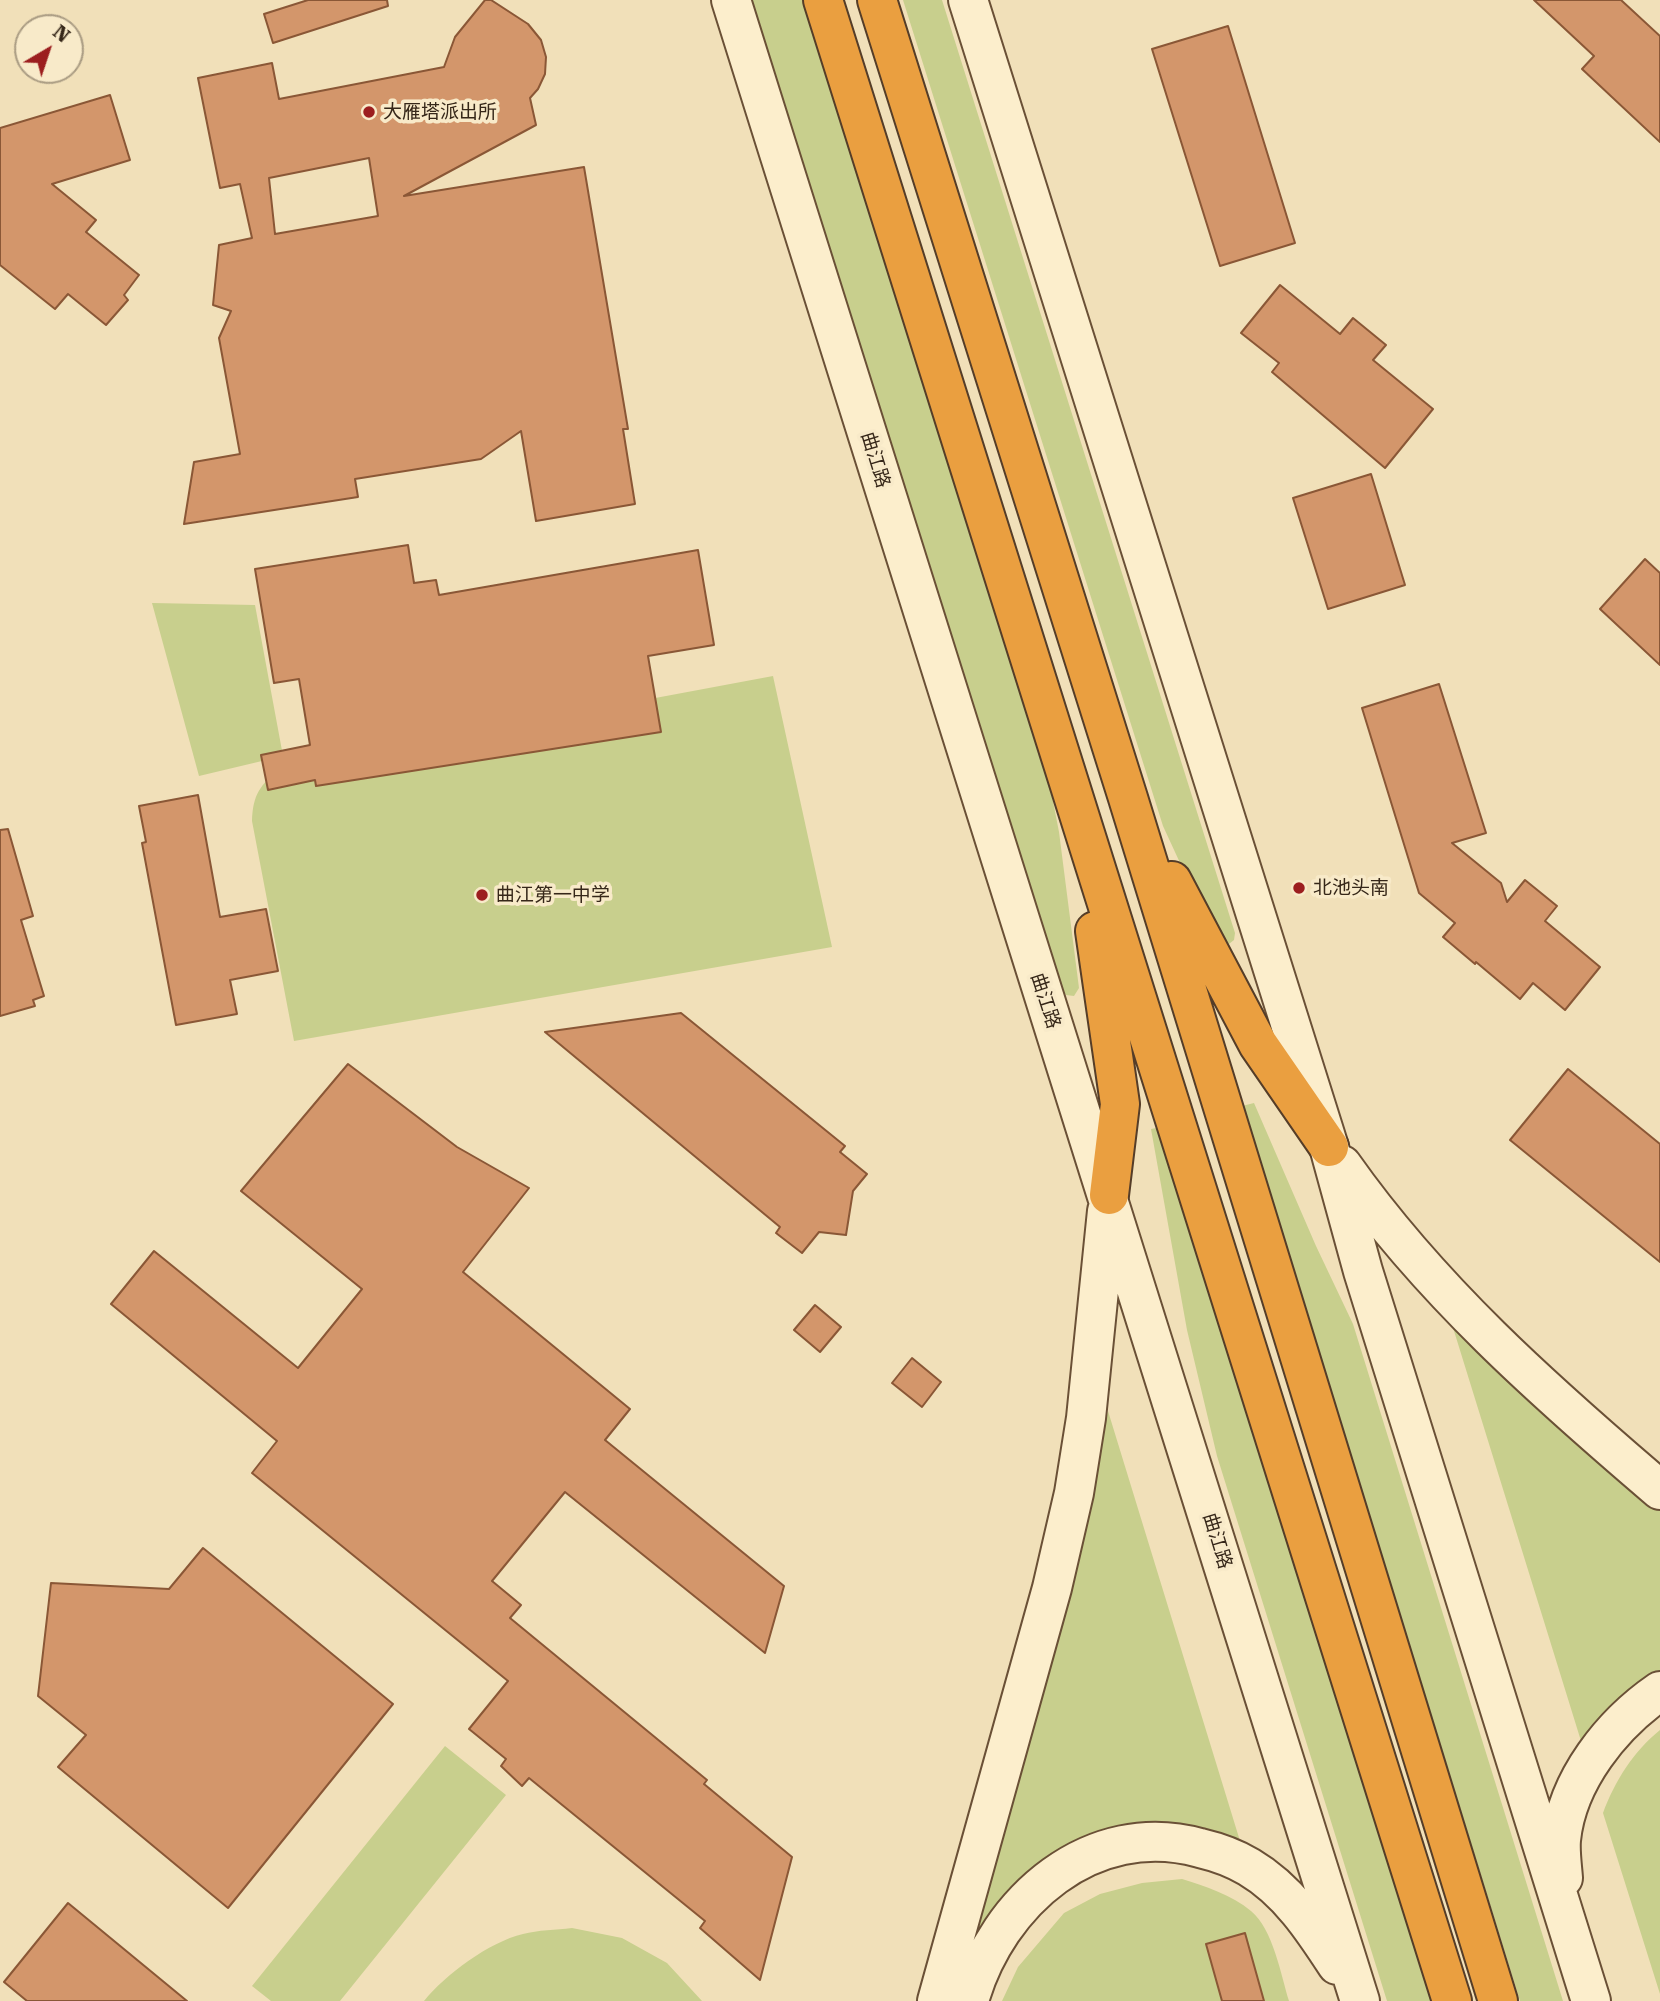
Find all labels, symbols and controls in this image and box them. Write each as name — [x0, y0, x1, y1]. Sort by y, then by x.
north arrow — [14, 14, 84, 84]
text: N — [48, 20, 74, 47]
place label: 大雁塔派出所 — [383, 101, 497, 123]
marker: 大雁塔派出所 — [361, 104, 377, 120]
street label: 曲江路 — [856, 429, 894, 491]
place label: 北池头南 — [1313, 877, 1389, 899]
marker: 北池头南 — [1291, 880, 1307, 896]
place label: 曲江第一中学 — [496, 884, 610, 906]
marker: 曲江第一中学 — [474, 887, 490, 903]
street label: 曲江路 — [1025, 970, 1065, 1032]
street label: 曲江路 — [1198, 1510, 1236, 1572]

